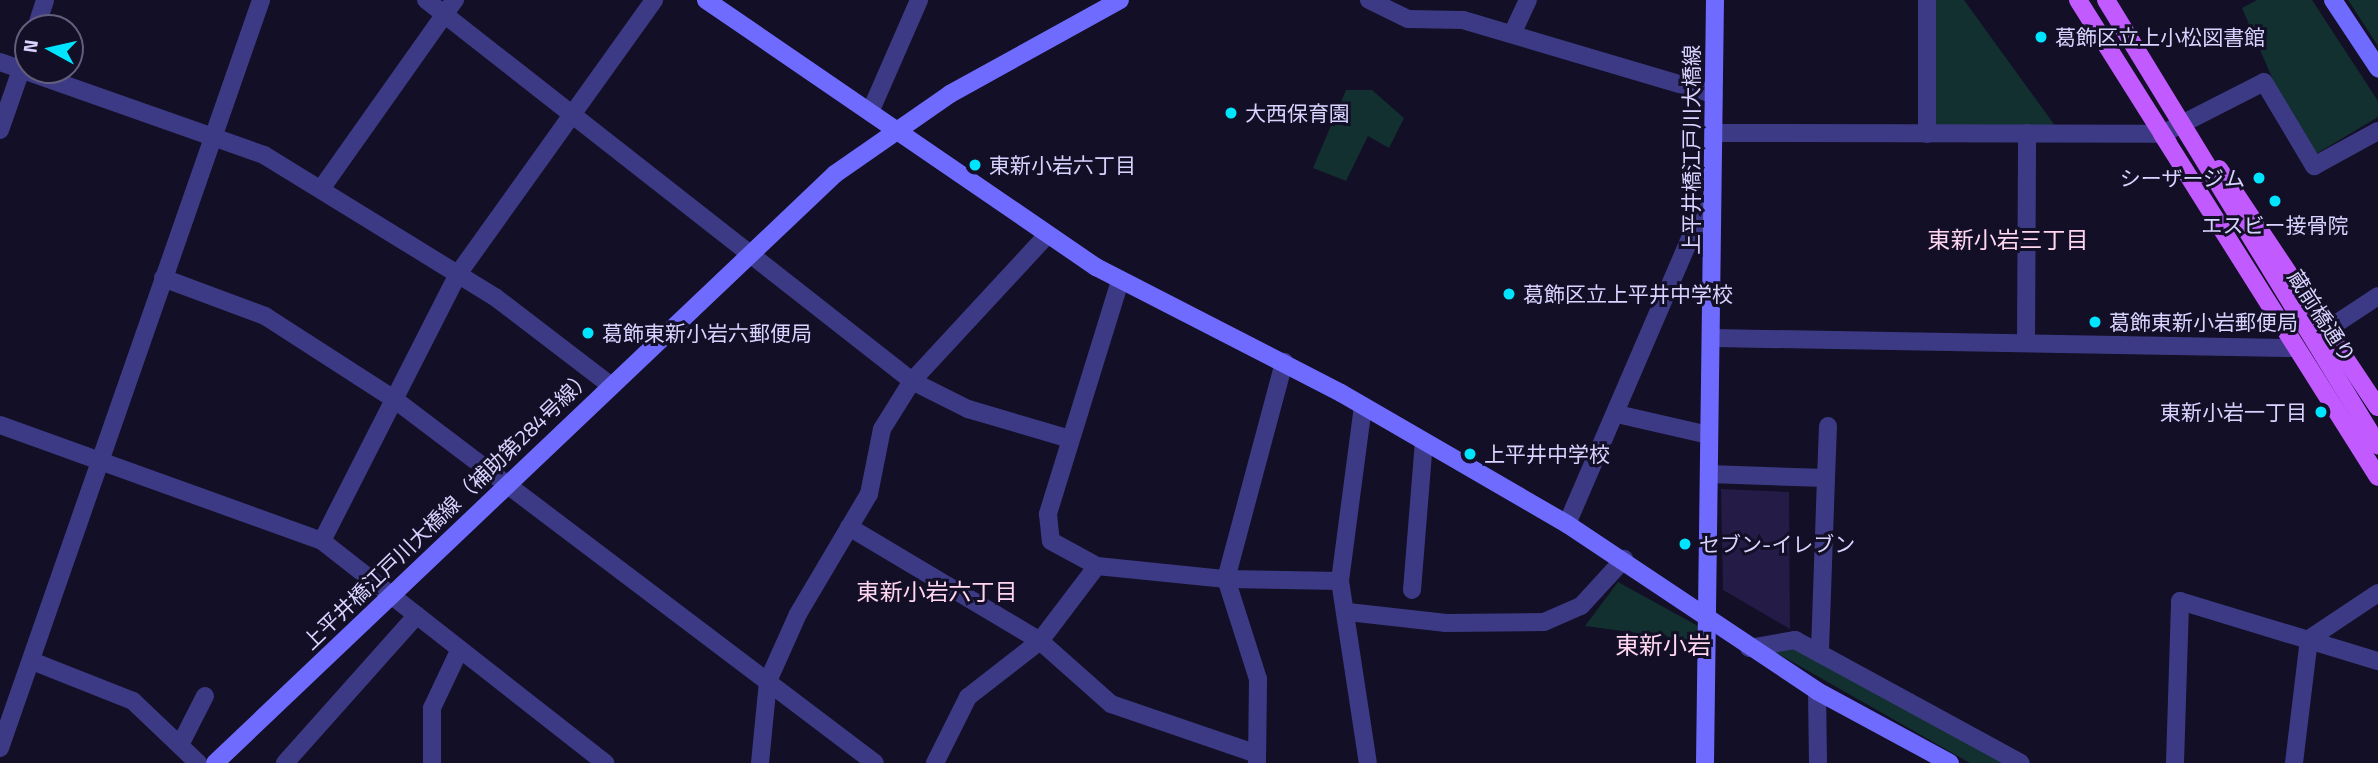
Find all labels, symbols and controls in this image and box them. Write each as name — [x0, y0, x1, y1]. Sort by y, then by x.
north arrow — [14, 14, 84, 84]
place label: 葛飾区立上小松図書館 — [2055, 24, 2265, 50]
marker: 葛飾区立上小松図書館 — [2033, 29, 2049, 45]
text: N — [14, 38, 45, 55]
street label: 上平井橋江戸川大橋線 — [1678, 45, 1704, 255]
place label: 大西保育園 — [1245, 100, 1350, 126]
marker: 大西保育園 — [1223, 105, 1239, 121]
place label: 東新小岩六丁目 — [989, 152, 1136, 178]
marker: 東新小岩六丁目 — [967, 157, 983, 173]
place label: シーザージム — [2119, 165, 2245, 191]
marker: シーザージム — [2251, 170, 2267, 186]
marker: エスビー接骨院 — [2267, 193, 2283, 209]
place label: エスビー接骨院 — [2202, 212, 2348, 238]
district label: 東新小岩三丁目 — [1928, 226, 2088, 254]
street label: 蔵前橋通り — [2283, 265, 2361, 367]
place label: 葛飾区立上平井中学校 — [1523, 281, 1733, 307]
marker: 葛飾区立上平井中学校 — [1501, 286, 1517, 302]
place label: 葛飾東新小岩郵便局 — [2109, 309, 2298, 335]
marker: 葛飾東新小岩郵便局 — [2087, 314, 2103, 330]
place label: 葛飾東新小岩六郵便局 — [602, 320, 812, 346]
marker: 葛飾東新小岩六郵便局 — [580, 325, 596, 341]
street label: 上平井橋江戸川大橋線（補助第284号線） — [297, 364, 597, 654]
place label: 東新小岩一丁目 — [2160, 399, 2307, 425]
marker: 東新小岩一丁目 — [2313, 404, 2329, 420]
place label: 上平井中学校 — [1484, 441, 1610, 467]
marker: 上平井中学校 — [1462, 446, 1478, 462]
place label: セブン-イレブン — [1699, 531, 1855, 557]
marker: セブン-イレブン — [1677, 536, 1693, 552]
district label: 東新小岩六丁目 — [857, 578, 1017, 606]
district label: 東新小岩 — [1615, 632, 1711, 660]

